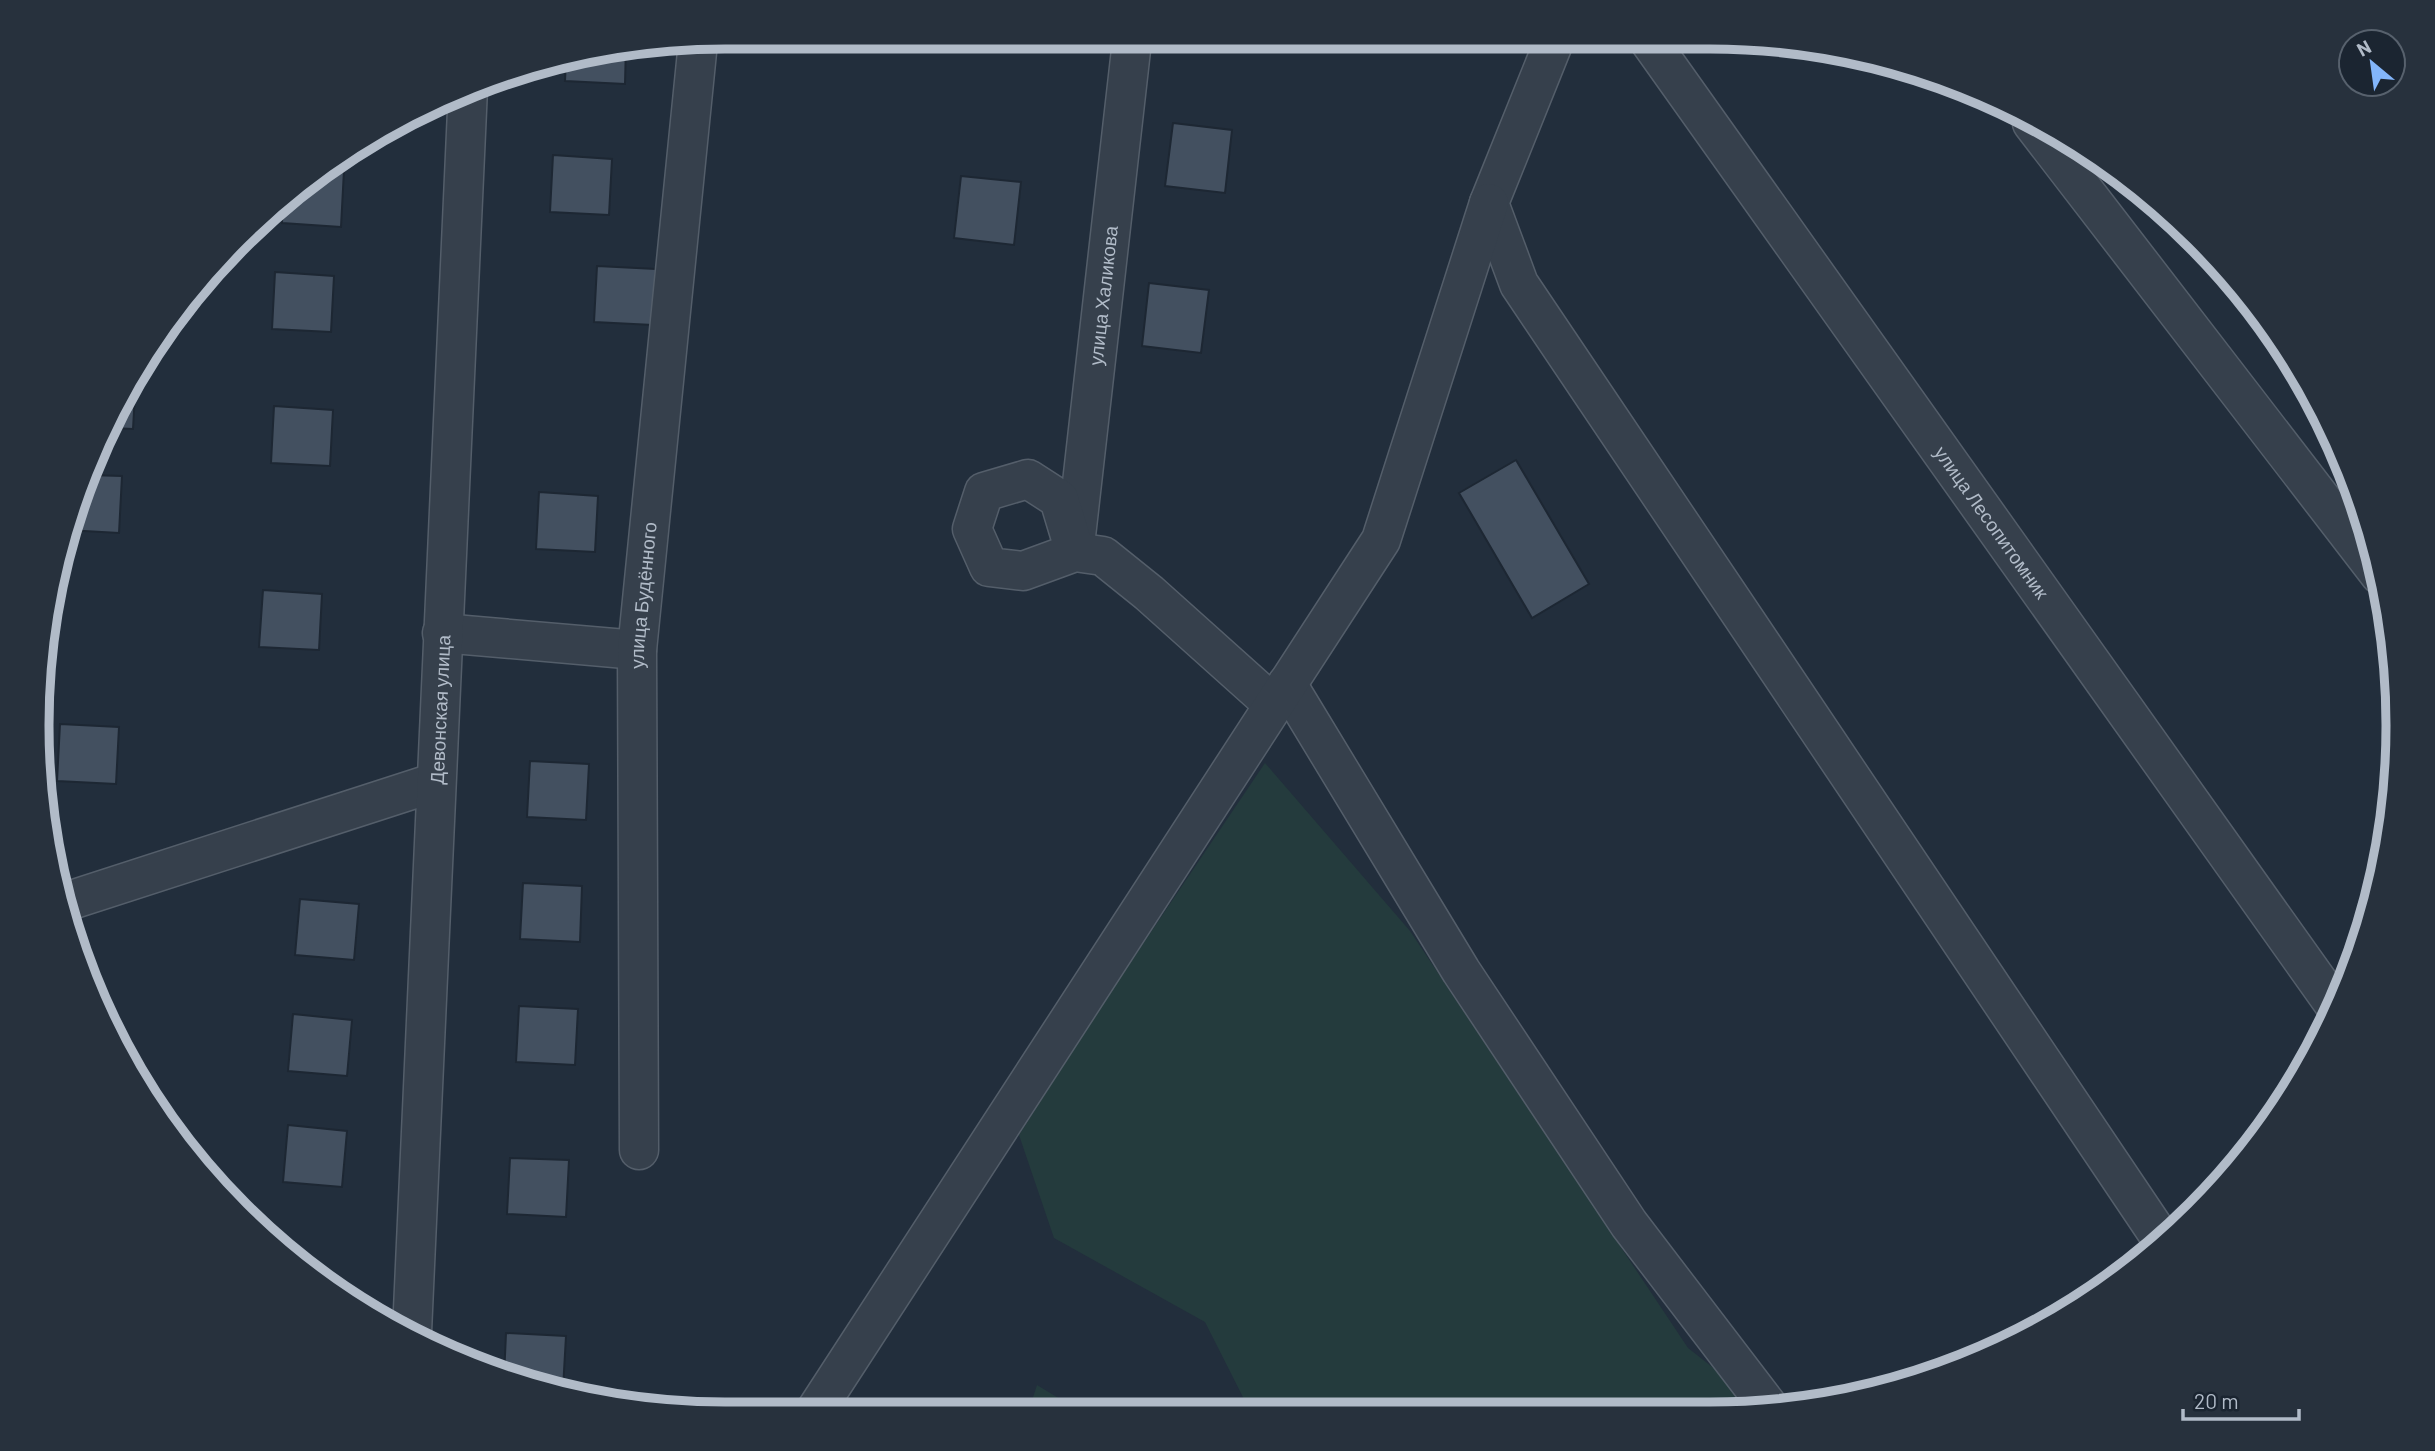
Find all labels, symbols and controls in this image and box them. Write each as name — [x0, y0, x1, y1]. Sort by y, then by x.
north arrow — [2337, 28, 2407, 98]
text: N — [2352, 35, 2375, 61]
street label: улица Халикова — [1083, 224, 1122, 367]
street label: улица Лесопитомник — [1930, 441, 2054, 603]
street label: улица Будённого — [625, 521, 661, 669]
street label: Девонская улица — [425, 634, 454, 785]
scale bar — [2183, 1378, 2298, 1422]
text: 20 m — [2194, 1388, 2239, 1413]

